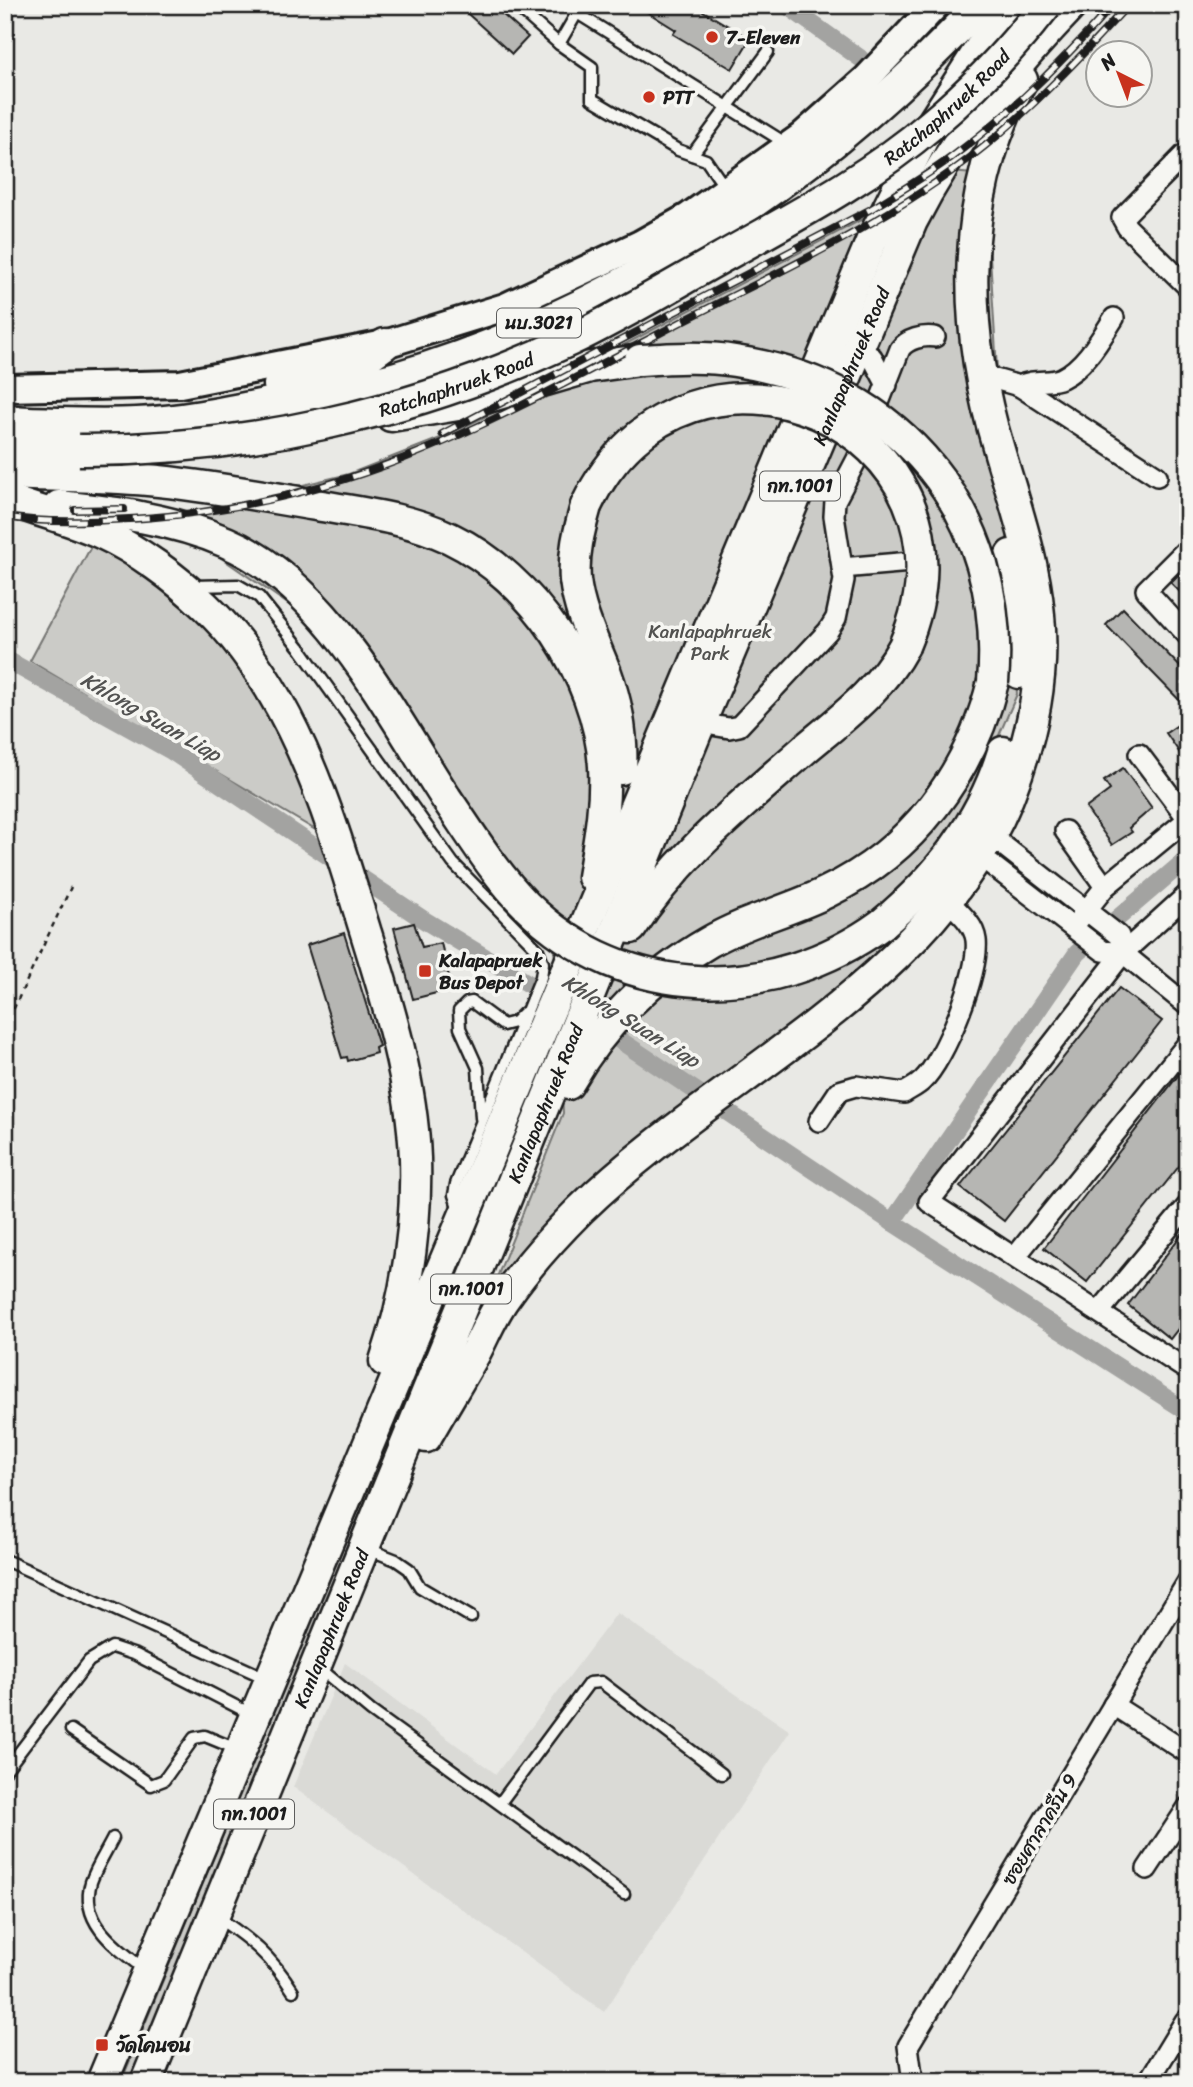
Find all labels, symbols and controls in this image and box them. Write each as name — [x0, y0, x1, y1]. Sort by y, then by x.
place label: 7-Eleven — [726, 21, 801, 54]
marker: 7-Eleven — [704, 29, 720, 45]
north arrow — [1084, 38, 1154, 108]
street label: Ratchaphruek Road — [876, 41, 1019, 174]
text: N — [1091, 45, 1125, 79]
place label: PTT — [663, 81, 696, 114]
marker: PTT — [641, 89, 657, 105]
street label: Kanlapaphruek Road — [803, 281, 900, 451]
road number: นบ.3021 — [497, 309, 581, 338]
street label: Ratchaphruek Road — [375, 342, 540, 427]
road number: กท.1001 — [760, 472, 840, 500]
park label: Kanlapaphruek Park — [648, 615, 773, 670]
water label: Khlong Suan Liap — [74, 661, 230, 774]
place label: Kalapapruek Bus Depot — [438, 944, 543, 999]
marker: Kalapapruek Bus Depot — [417, 963, 433, 979]
water label: Khlong Suan Liap — [554, 963, 709, 1080]
street label: Kanlapaphruek Road — [498, 1018, 593, 1188]
road number: กท.1001 — [431, 1274, 511, 1304]
street label: Kanlapaphruek Road — [284, 1543, 379, 1713]
street label: ซอยศาลาครืน 9 — [993, 1767, 1086, 1892]
road number: กท.1001 — [214, 1800, 294, 1828]
place label: วัดโคนอน — [116, 2029, 191, 2062]
marker: วัดโคนอน — [94, 2037, 110, 2053]

